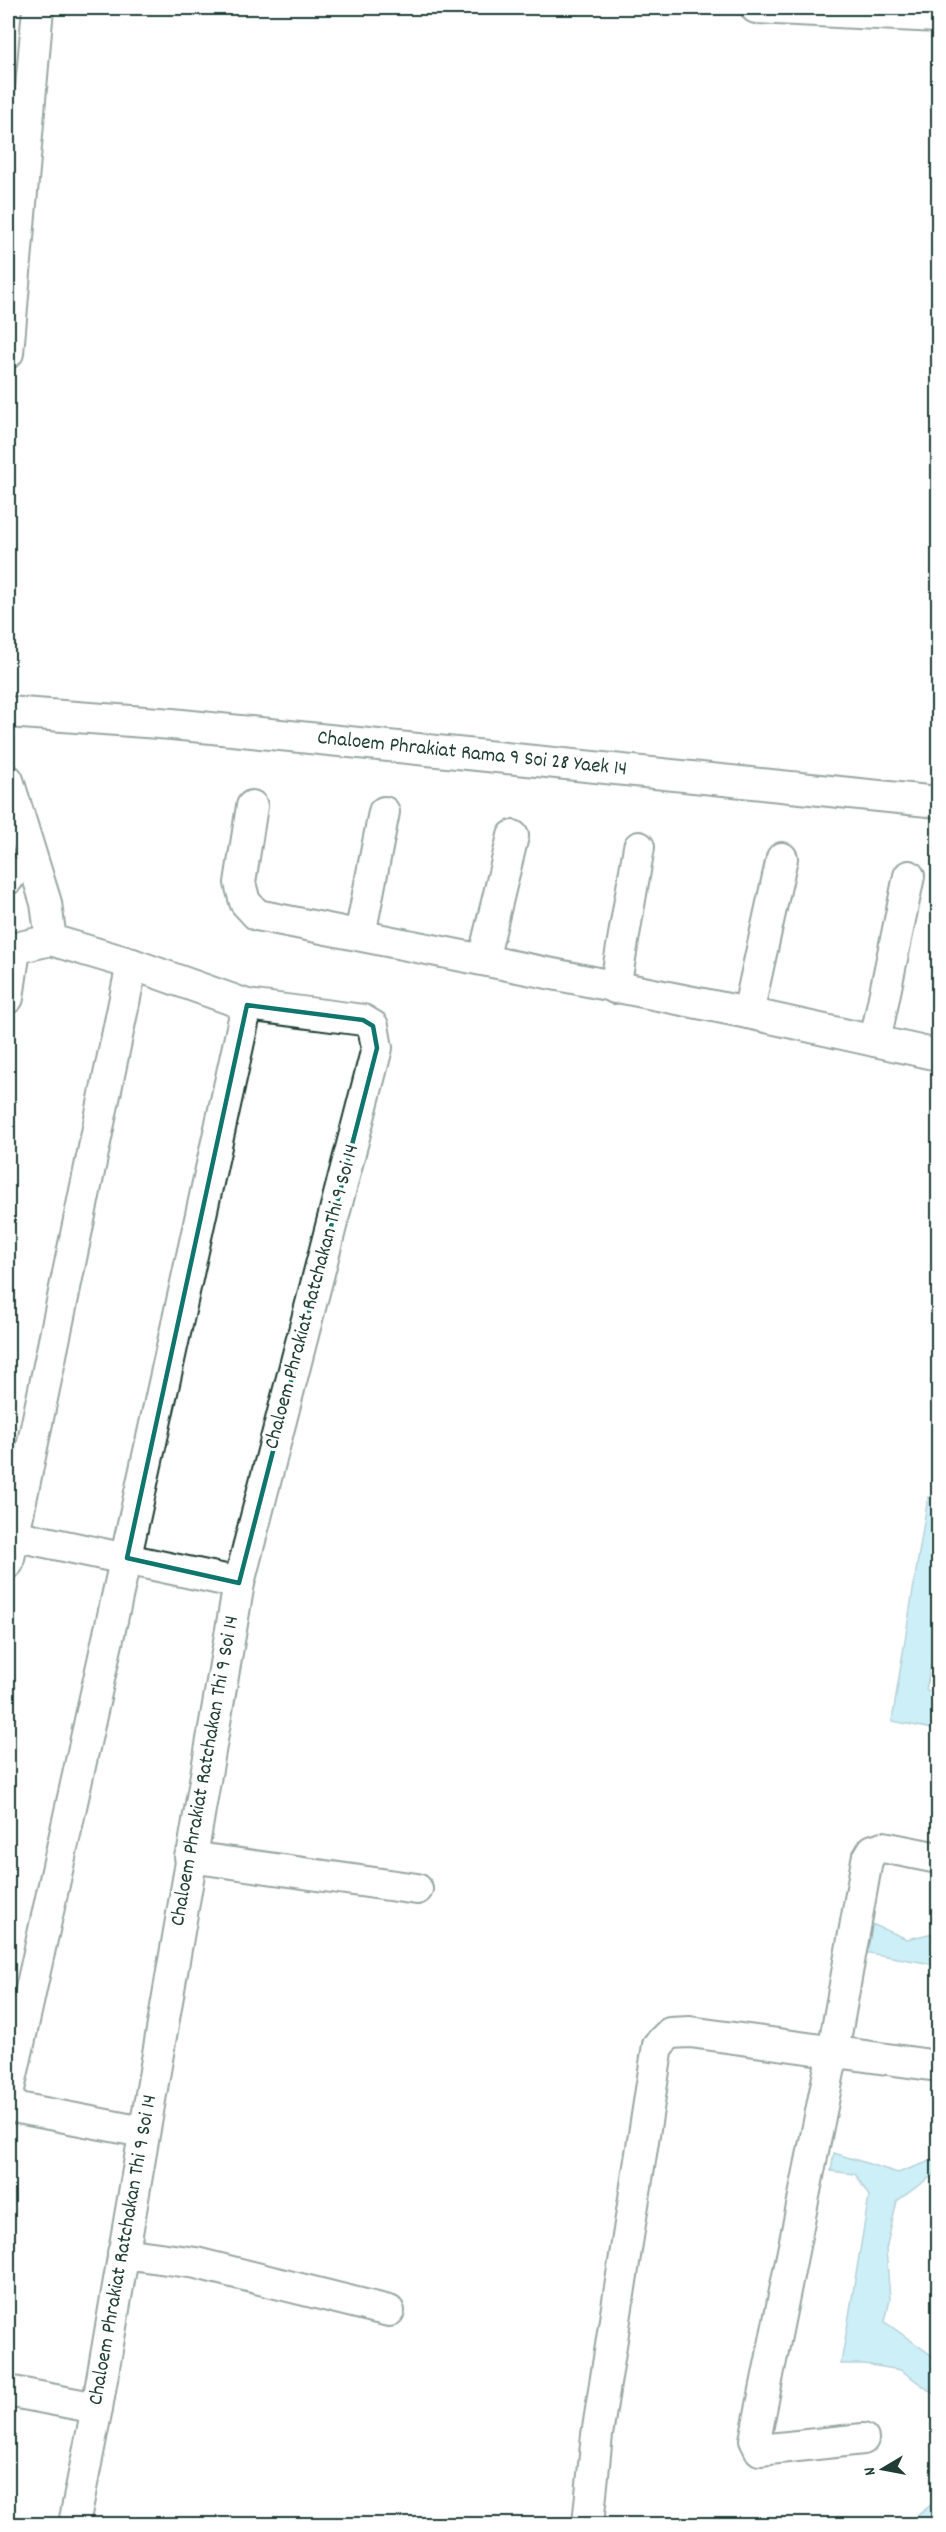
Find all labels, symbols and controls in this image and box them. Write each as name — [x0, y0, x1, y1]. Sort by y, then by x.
street label: Chaloem Phrakiat Rama 9 Soi 28 Yaek 14 — [316, 724, 628, 785]
street label: Chaloem Phrakiat Ratchakan Thi 9 Soi 14 — [258, 1141, 368, 1453]
street label: Chaloem Phrakiat Ratchakan Thi 9 Soi 14 — [164, 1613, 248, 1929]
street label: Chaloem Phrakiat Ratchakan Thi 9 Soi 14 — [82, 2092, 166, 2408]
north arrow — [853, 2439, 913, 2499]
text: N — [859, 2465, 883, 2477]

